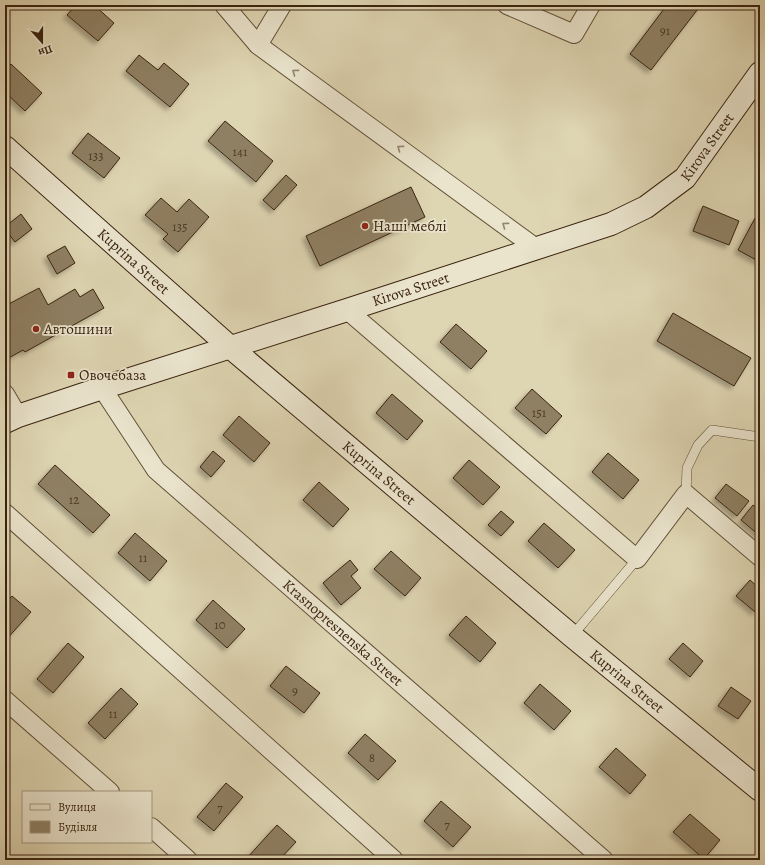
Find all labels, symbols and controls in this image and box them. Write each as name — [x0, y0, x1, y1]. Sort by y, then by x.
north arrow — [22, 22, 62, 62]
house number: 91 — [660, 22, 671, 39]
text: Пн — [36, 41, 55, 61]
one-way arrow — [292, 70, 299, 77]
street label: Kirova Street — [676, 109, 738, 185]
house number: 141 — [233, 143, 248, 160]
one-way arrow — [397, 146, 404, 153]
house number: 133 — [88, 147, 104, 164]
place label: Наші меблі — [373, 216, 447, 236]
house number: 135 — [172, 218, 188, 235]
marker: Наші меблі — [360, 221, 370, 231]
one-way arrow — [502, 222, 509, 230]
street label: Kuprina Street — [93, 224, 174, 299]
street label: Kirova Street — [370, 267, 452, 311]
place label: Автошини — [43, 319, 113, 339]
marker: Автошини — [31, 324, 41, 334]
place label: Овочебаза — [79, 365, 146, 385]
marker: Овочебаза — [66, 370, 76, 380]
house number: 151 — [532, 404, 547, 421]
street label: Kuprina Street — [338, 436, 420, 510]
house number: 12 — [69, 491, 79, 508]
house number: 11 — [139, 549, 148, 566]
street label: Krasnopresnenska Street — [279, 575, 407, 691]
house number: 10 — [214, 616, 226, 633]
street label: Kuprina Street — [586, 645, 668, 718]
house number: 9 — [292, 682, 298, 699]
house number: 11 — [109, 705, 118, 722]
house number: 8 — [369, 749, 375, 766]
legend — [22, 791, 152, 843]
text: Вулиця — [58, 799, 96, 815]
house number: 7 — [217, 799, 223, 816]
house number: 7 — [444, 816, 450, 833]
text: Будівля — [58, 819, 98, 835]

